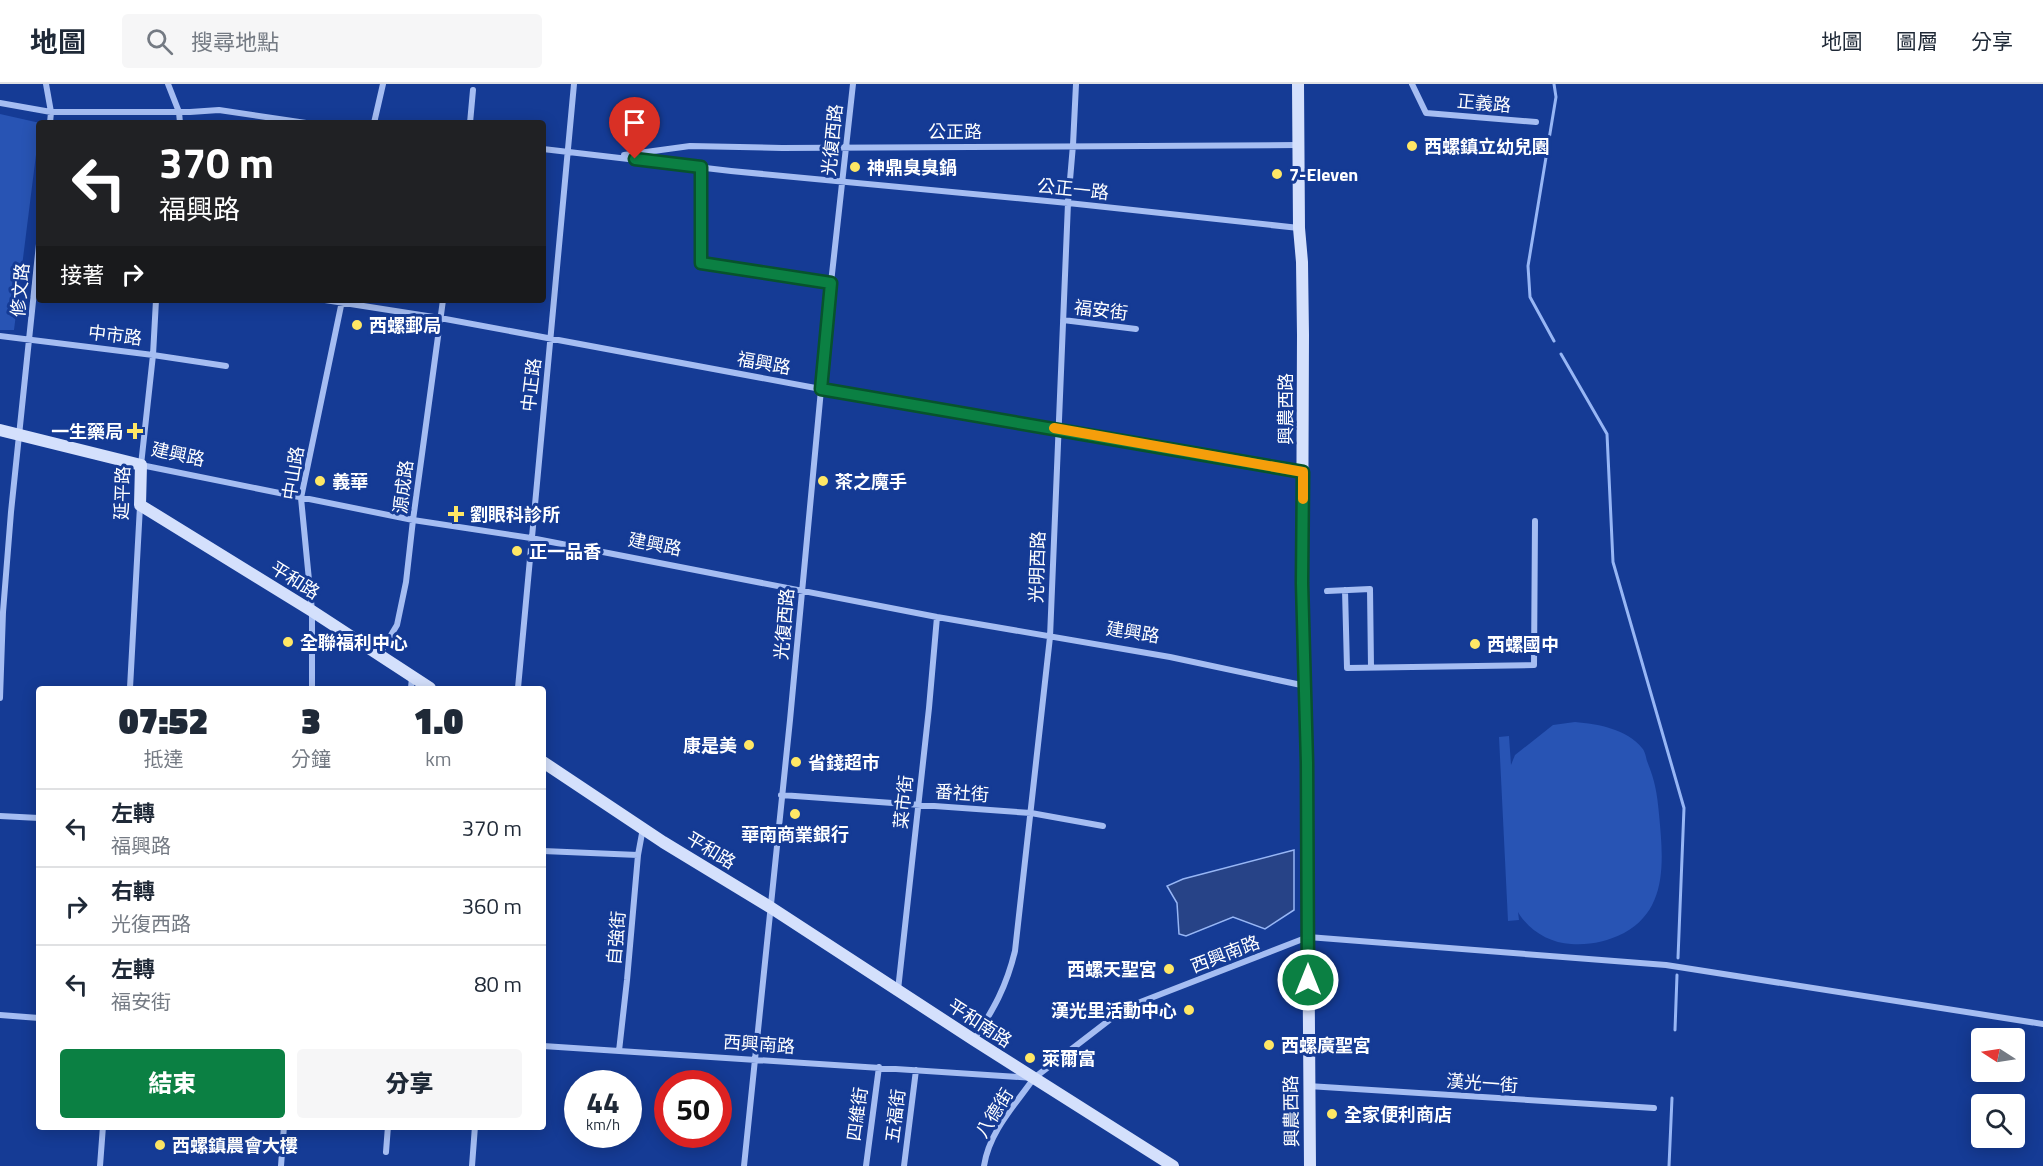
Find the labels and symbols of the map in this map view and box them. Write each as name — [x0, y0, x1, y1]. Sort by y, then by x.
street label: 正義路 — [1456, 87, 1512, 119]
pin — [609, 97, 660, 159]
street label: 光復西路 — [815, 103, 849, 177]
street label: 公正路 — [928, 118, 982, 145]
place label: 西螺鎮立幼兒園 — [1424, 133, 1550, 160]
marker: 西螺鎮立幼兒園 — [1405, 139, 1419, 153]
place label: 神鼎臭臭鍋 — [867, 154, 957, 181]
marker: 神鼎臭臭鍋 — [848, 160, 862, 174]
place label: 7-Eleven — [1289, 161, 1358, 188]
marker: 7-Eleven — [1270, 167, 1284, 181]
street label: 公正一路 — [1036, 172, 1110, 206]
street label: 修文路 — [4, 262, 36, 318]
street label: 福安街 — [1073, 293, 1129, 327]
place label: 西螺郵局 — [369, 312, 441, 339]
street label: 中市路 — [87, 318, 143, 352]
marker: 西螺郵局 — [350, 318, 364, 332]
street label: 福興路 — [735, 345, 793, 381]
street label: 中正路 — [514, 357, 548, 413]
street label: 興農西路 — [1272, 373, 1299, 445]
place label: 一生藥局 — [51, 418, 123, 445]
marker: 一生藥局 — [128, 424, 142, 438]
street label: 建興路 — [149, 435, 207, 473]
street label: 中山路 — [275, 444, 311, 502]
street label: 源成路 — [386, 459, 420, 515]
street label: 延平路 — [108, 466, 136, 520]
place label: 義華 — [332, 468, 368, 495]
place label: 茶之魔手 — [835, 468, 907, 495]
marker: 義華 — [313, 474, 327, 488]
marker: 茶之魔手 — [816, 474, 830, 488]
place label: 劉眼科診所 — [470, 501, 560, 528]
marker: 劉眼科診所 — [447, 505, 465, 523]
street label: 建興路 — [626, 526, 684, 562]
street label: 光明西路 — [1022, 531, 1052, 603]
place label: 正一品香 — [529, 538, 601, 565]
marker: 正一品香 — [510, 544, 524, 558]
street label: 平和路 — [265, 554, 325, 606]
street label: 光復西路 — [767, 587, 801, 661]
street label: 建興路 — [1104, 614, 1162, 650]
place label: 全聯福利中心 — [300, 629, 408, 656]
place label: 西螺國中 — [1487, 631, 1559, 658]
marker: 全聯福利中心 — [281, 635, 295, 649]
marker: 西螺國中 — [1468, 637, 1482, 651]
place label: 康是美 — [683, 732, 737, 759]
marker: 康是美 — [742, 738, 756, 752]
place label: 省錢超市 — [808, 749, 880, 776]
marker: 省錢超市 — [789, 755, 803, 769]
street label: 菜市街 — [887, 774, 919, 830]
street label: 番社街 — [934, 778, 990, 808]
marker: 華南商業銀行 — [788, 807, 802, 821]
place label: 華南商業銀行 — [741, 821, 849, 848]
street label: 平和路 — [681, 825, 741, 875]
street label: 自強街 — [600, 910, 632, 966]
street label: 西興南路 — [1187, 928, 1263, 980]
position arrow — [1276, 948, 1340, 1012]
place label: 西螺天聖宮 — [1067, 956, 1157, 983]
marker: 西螺天聖宮 — [1162, 962, 1176, 976]
street label: 平和南路 — [942, 992, 1018, 1054]
place label: 漢光里活動中心 — [1051, 997, 1177, 1024]
marker: 漢光里活動中心 — [1182, 1003, 1196, 1017]
street label: 西興南路 — [722, 1028, 796, 1060]
north arrow — [1971, 1028, 2025, 1082]
place label: 西螺廣聖宮 — [1281, 1032, 1371, 1059]
marker: 西螺廣聖宮 — [1262, 1038, 1276, 1052]
place label: 萊爾富 — [1042, 1045, 1096, 1072]
marker: 萊爾富 — [1023, 1051, 1037, 1065]
street label: 漢光一街 — [1445, 1067, 1519, 1099]
speed limit sign: 50 — [654, 1070, 732, 1148]
street label: 興農西路 — [1277, 1075, 1305, 1147]
street label: 八德街 — [968, 1083, 1020, 1143]
street label: 四維街 — [840, 1085, 874, 1143]
street label: 五福街 — [878, 1088, 912, 1144]
place label: 全家便利商店 — [1344, 1101, 1452, 1128]
marker: 全家便利商店 — [1325, 1107, 1339, 1121]
place label: 西螺鎮農會大樓 — [172, 1132, 298, 1159]
marker: 西螺鎮農會大樓 — [153, 1138, 167, 1152]

